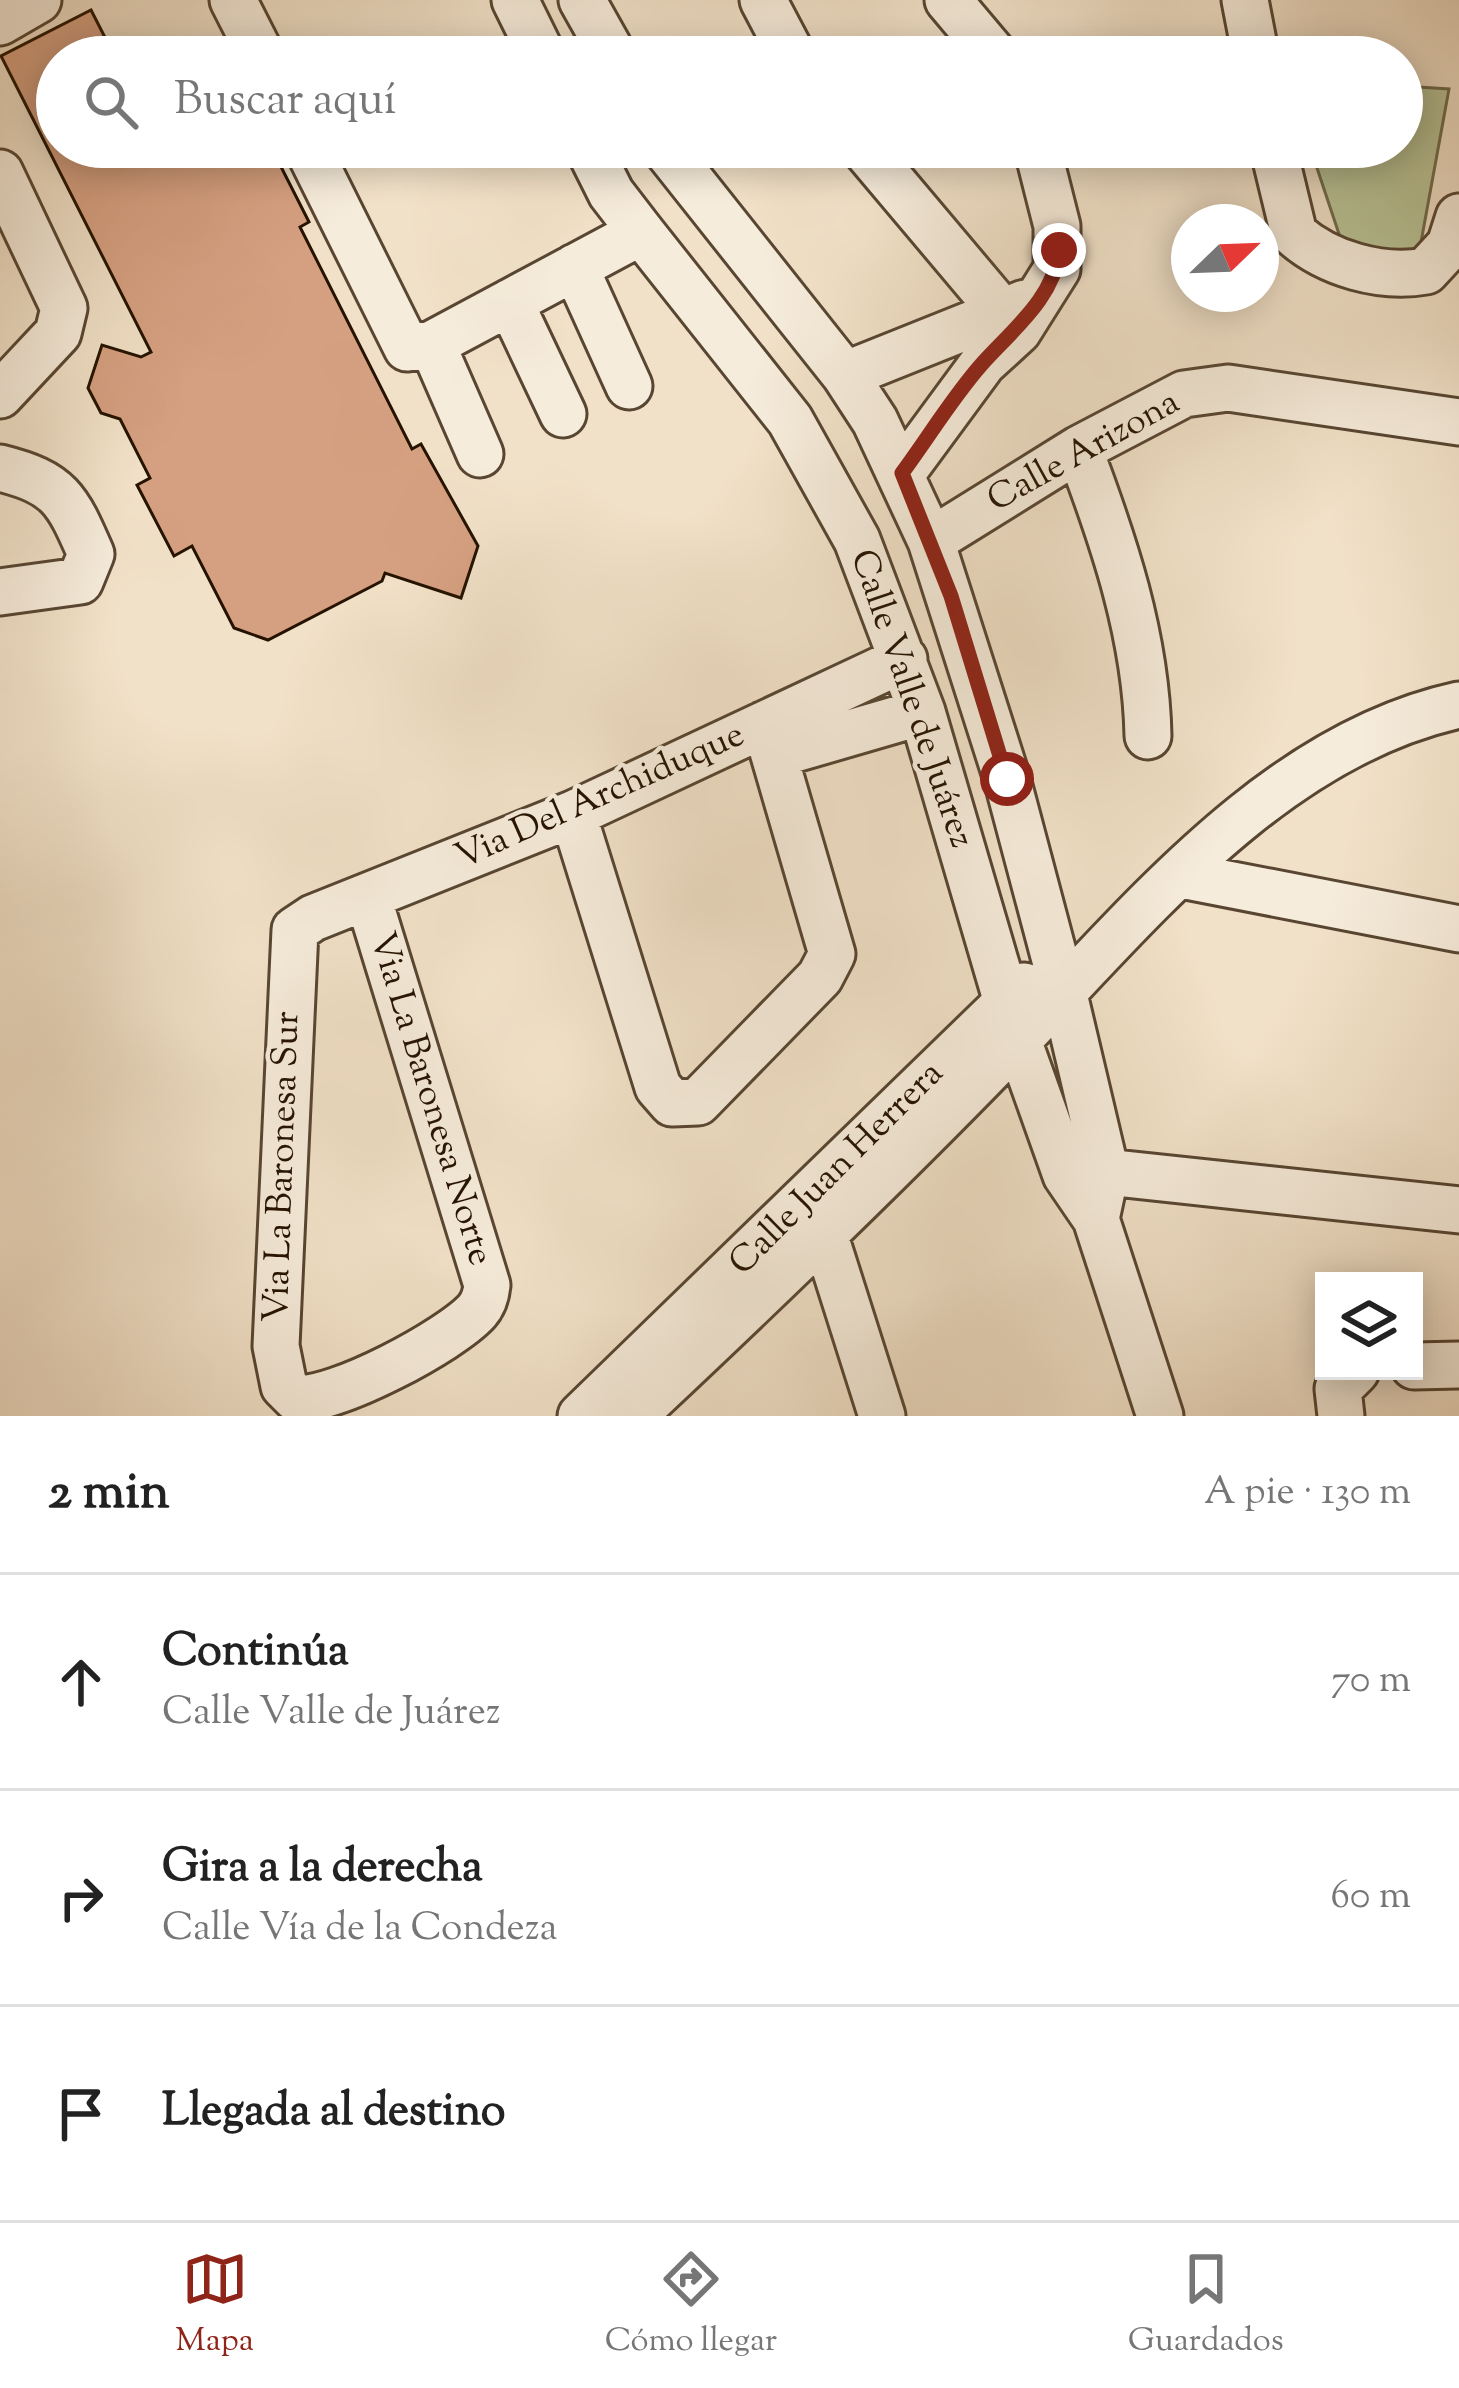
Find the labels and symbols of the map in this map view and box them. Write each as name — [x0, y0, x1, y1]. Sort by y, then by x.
north arrow — [1171, 204, 1279, 312]
route end — [1032, 223, 1086, 277]
street label: Calle Arizona — [978, 378, 1190, 526]
street label: Calle Valle de Juárez — [836, 543, 986, 855]
street label: Via Del Archiduque — [447, 710, 753, 884]
route start — [980, 752, 1034, 806]
street label: Via La Baronesa Norte — [355, 926, 505, 1272]
street label: Via La Baronesa Sur — [252, 1011, 314, 1323]
street label: Calle Juan Herrera — [718, 1050, 956, 1288]

